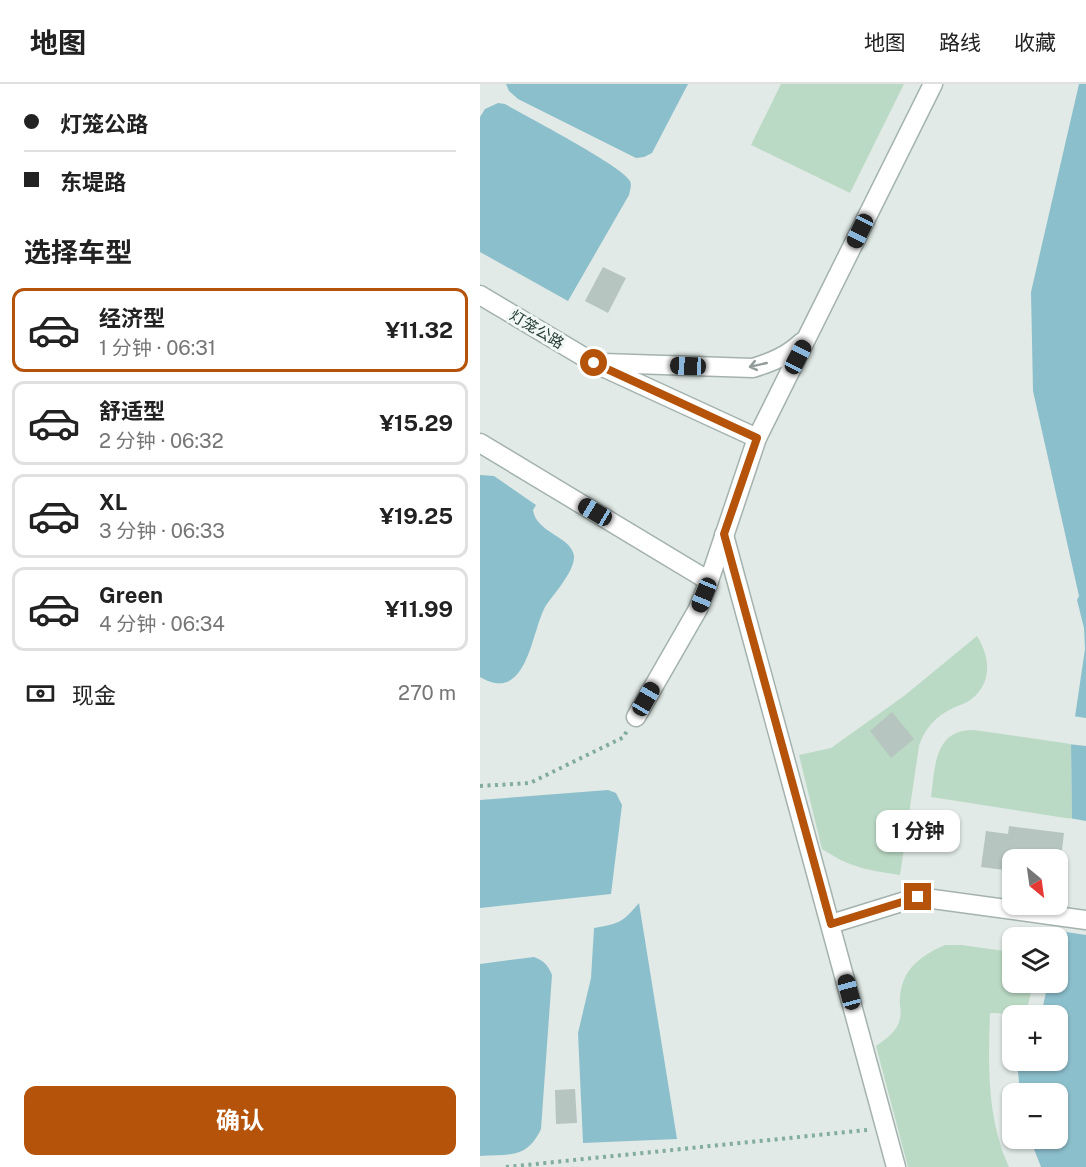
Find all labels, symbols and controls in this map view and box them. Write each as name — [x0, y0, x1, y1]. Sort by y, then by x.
text: 地图 — [30, 26, 86, 59]
text: 地图 — [864, 30, 906, 55]
text: 路线 — [939, 30, 981, 55]
text: 收藏 — [1014, 30, 1056, 55]
text: 灯笼公路 — [60, 111, 148, 137]
text: 东堤路 — [60, 169, 126, 195]
car — [844, 211, 876, 251]
text: 选择车型 — [24, 236, 132, 268]
icon: car — [27, 303, 81, 357]
text: 经济型 — [99, 305, 165, 331]
street label: 灯笼公路 — [507, 306, 567, 352]
text: ¥11.32 — [385, 317, 453, 343]
text: 1 分钟 · 06:31 — [99, 336, 216, 360]
car — [782, 337, 814, 377]
route start — [580, 349, 607, 376]
car — [670, 356, 706, 376]
one-way arrow — [749, 360, 768, 372]
icon: car — [27, 396, 81, 450]
text: 舒适型 — [99, 398, 165, 424]
text: ¥15.29 — [379, 410, 453, 436]
text: 2 分钟 · 06:32 — [99, 429, 224, 453]
icon: car — [27, 489, 81, 543]
text: XL — [99, 489, 127, 515]
car — [575, 495, 615, 529]
text: ¥19.25 — [379, 503, 453, 529]
text: 3 分钟 · 06:33 — [99, 519, 225, 543]
car — [689, 575, 719, 615]
icon: car — [27, 582, 81, 636]
text: Green — [99, 582, 163, 608]
text: ¥11.99 — [385, 596, 453, 622]
text: 4 分钟 · 06:34 — [99, 612, 225, 636]
icon: cash — [24, 677, 57, 710]
car — [629, 679, 663, 719]
text: 270 m — [398, 681, 456, 705]
text: 现金 — [72, 682, 116, 708]
callout: 1 分钟 — [876, 810, 960, 852]
text: 1 分钟 — [891, 819, 945, 843]
north arrow — [1002, 849, 1068, 915]
map controls — [1002, 849, 1068, 1149]
route end — [904, 883, 931, 910]
button: layers — [1002, 927, 1068, 993]
car — [836, 972, 862, 1012]
button: + — [1002, 1005, 1068, 1071]
button: − — [1002, 1083, 1068, 1149]
button: 确认 — [24, 1086, 456, 1155]

